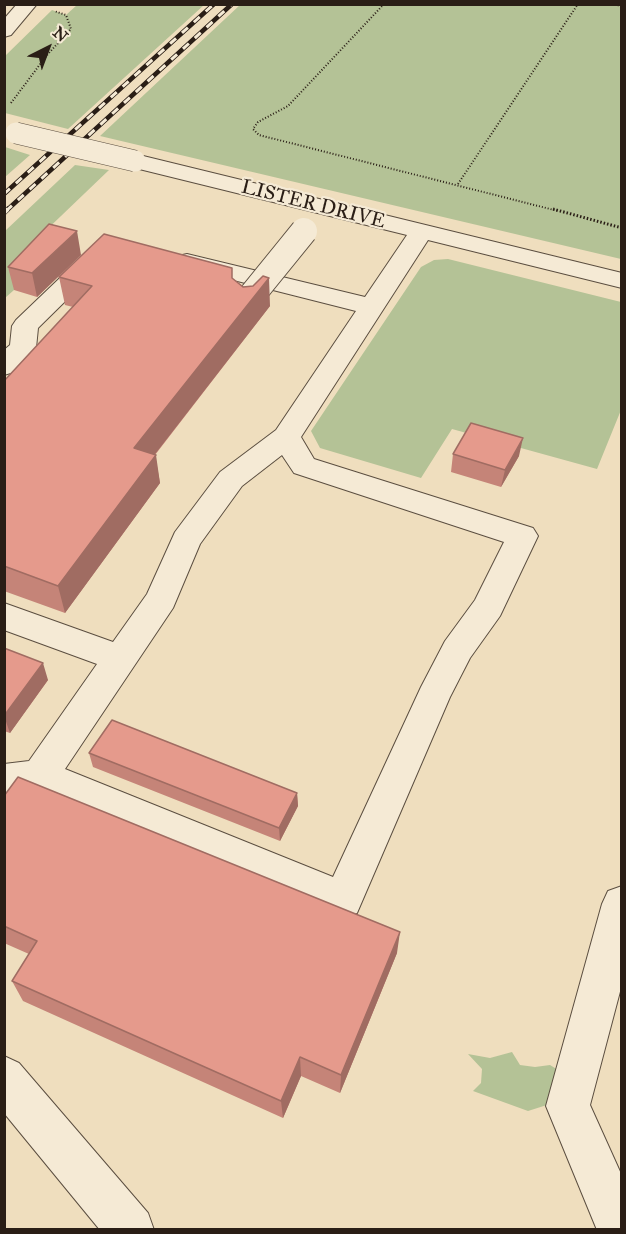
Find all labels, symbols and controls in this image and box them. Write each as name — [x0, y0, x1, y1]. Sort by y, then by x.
north arrow — [18, 18, 78, 78]
text: N — [49, 23, 72, 46]
street label: LISTER DRIVE — [238, 175, 388, 235]

